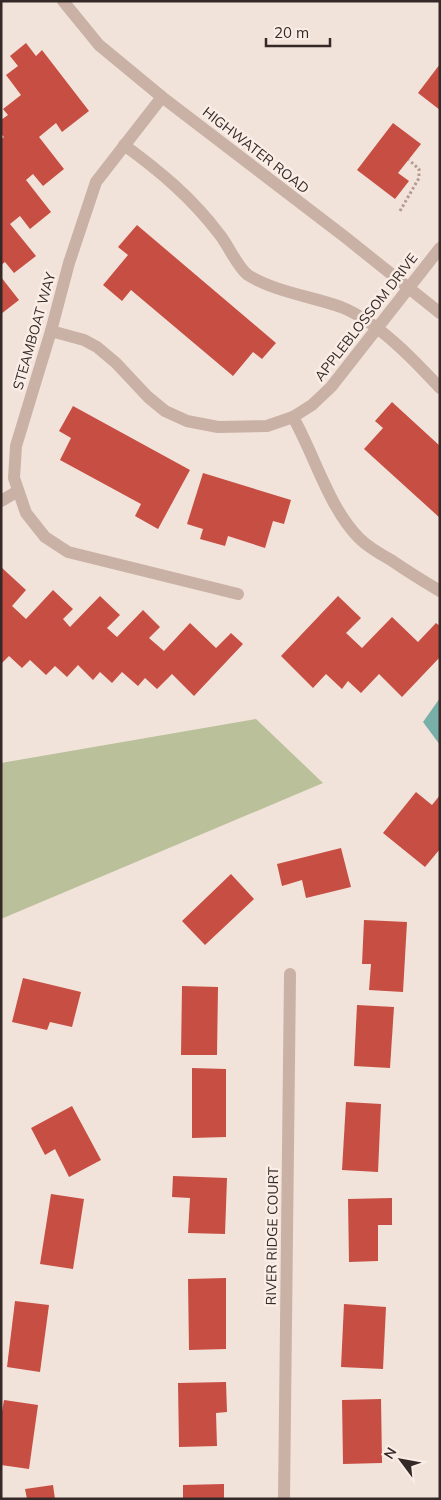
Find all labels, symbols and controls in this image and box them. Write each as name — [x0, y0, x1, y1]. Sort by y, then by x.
scale bar — [266, 15, 330, 47]
text: 20 m — [274, 23, 309, 42]
street label: HIGHWATER ROAD — [199, 103, 313, 197]
street label: APPLEBLOSSOM DRIVE — [310, 249, 422, 385]
street label: STEAMBOAT WAY — [9, 270, 60, 392]
street label: RIVER RIDGE COURT — [262, 1166, 282, 1306]
north arrow — [376, 1435, 426, 1485]
text: N — [380, 1444, 400, 1462]

